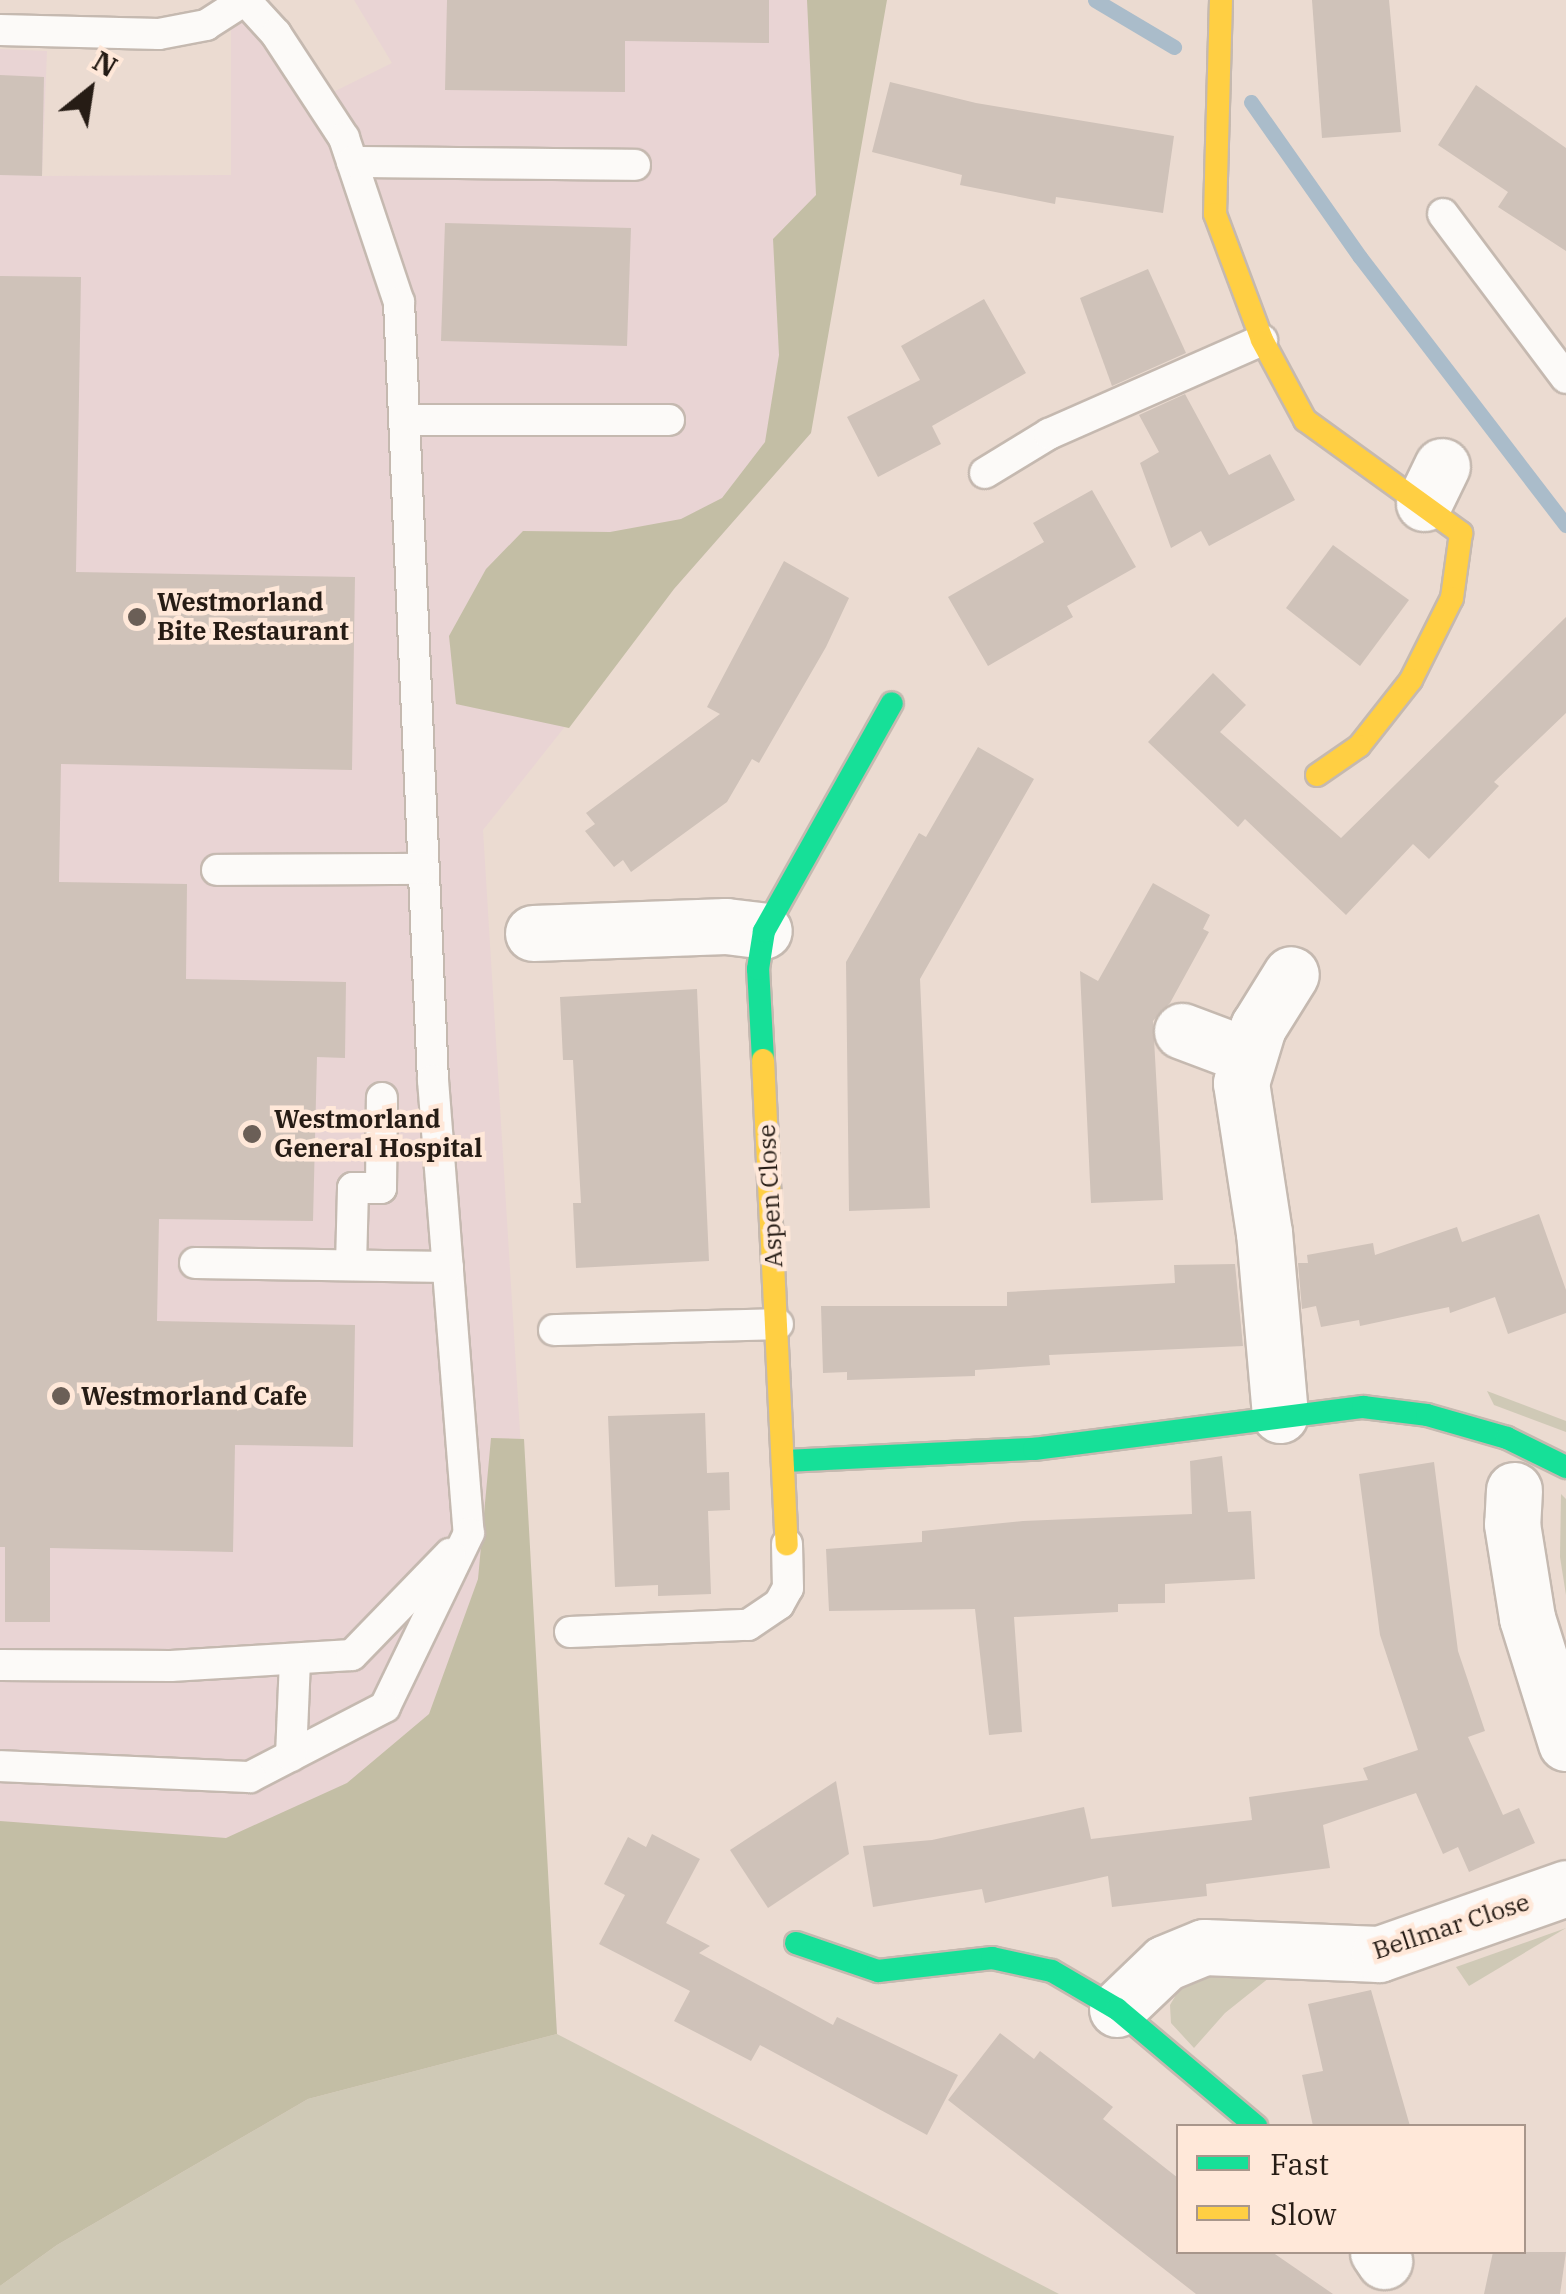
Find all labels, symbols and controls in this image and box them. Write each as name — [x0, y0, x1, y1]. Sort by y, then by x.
north arrow — [40, 40, 140, 140]
text: N — [86, 42, 124, 85]
place label: Westmorland Bite Restaurant — [157, 588, 349, 647]
marker: Westmorland Bite Restaurant — [126, 606, 148, 628]
place label: Westmorland General Hospital — [274, 1105, 482, 1164]
marker: Westmorland General Hospital — [239, 1121, 265, 1147]
street label: Aspen Close — [751, 1124, 789, 1268]
place label: Westmorland Cafe — [81, 1381, 307, 1411]
marker: Westmorland Cafe — [50, 1385, 72, 1407]
street label: Bellmar Close — [1369, 1887, 1533, 1965]
legend — [1176, 2124, 1526, 2254]
text: Fast — [1270, 2144, 1329, 2183]
text: Slow — [1270, 2194, 1337, 2233]

